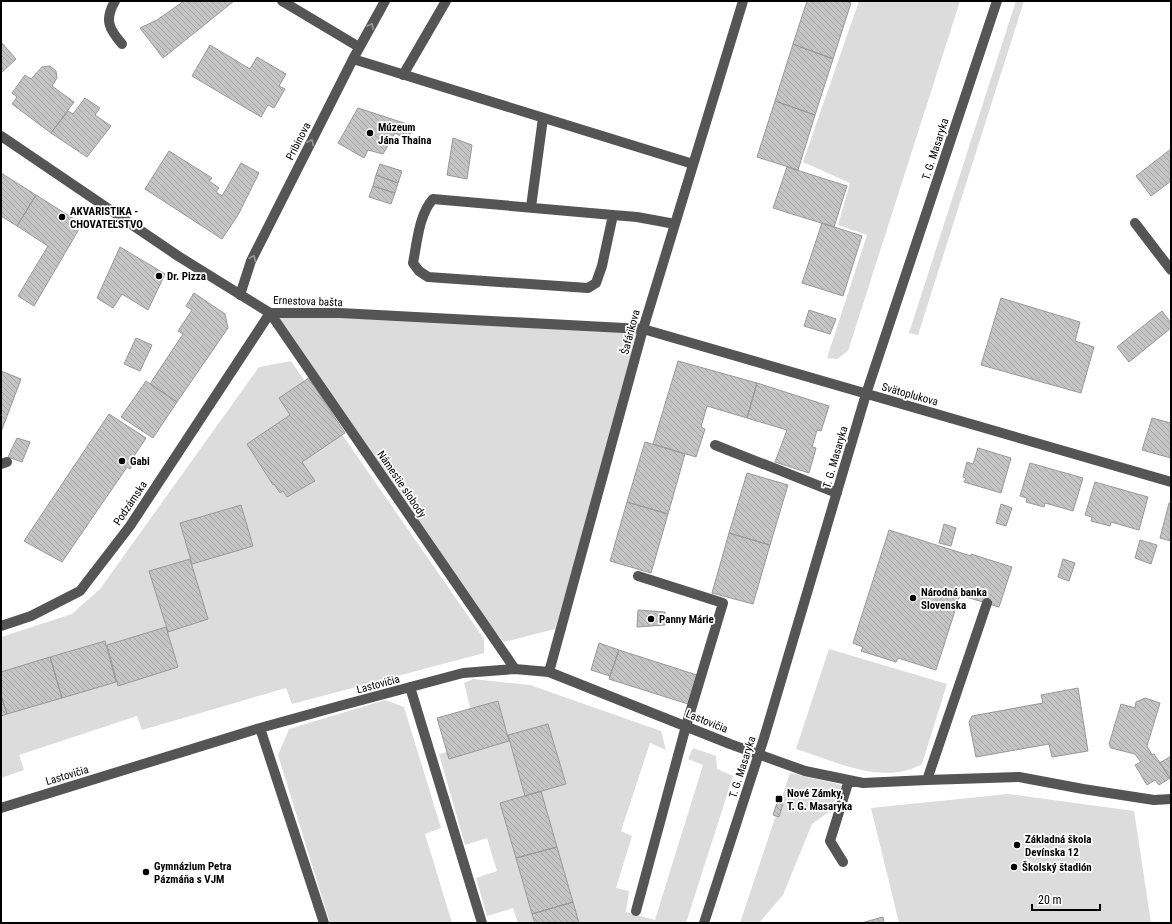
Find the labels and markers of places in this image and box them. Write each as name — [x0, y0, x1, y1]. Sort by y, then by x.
place label: Múzeum Jána Thaina — [378, 121, 431, 147]
marker: Múzeum Jána Thaina — [365, 128, 375, 138]
place label: AKVARISTIKA - CHOVATEĽSTVO — [70, 205, 143, 231]
marker: AKVARISTIKA - CHOVATEĽSTVO — [57, 212, 67, 222]
place label: Dr. Pizza — [167, 270, 206, 283]
marker: Dr. Pizza — [154, 271, 164, 281]
place label: Gabi — [130, 455, 150, 468]
marker: Gabi — [117, 456, 127, 466]
place label: Národná banka Slovenska — [921, 586, 987, 612]
marker: Národná banka Slovenska — [908, 593, 918, 603]
place label: Panny Márie — [659, 613, 714, 626]
marker: Panny Márie — [646, 614, 656, 624]
place label: Nové Zámky, T. G. Masaryka — [787, 787, 852, 813]
marker: Nové Zámky, T. G. Masaryka — [774, 794, 784, 804]
place label: Základná škola Devínska 12 — [1025, 833, 1092, 859]
marker: Základná škola Devínska 12 — [1012, 840, 1022, 850]
place label: Gymnázium Petra Pázmáňa s VJM — [154, 860, 231, 886]
place label: Školský štadión — [1022, 861, 1092, 874]
marker: Školský štadión — [1009, 862, 1019, 872]
marker: Gymnázium Petra Pázmáňa s VJM — [141, 867, 151, 877]

